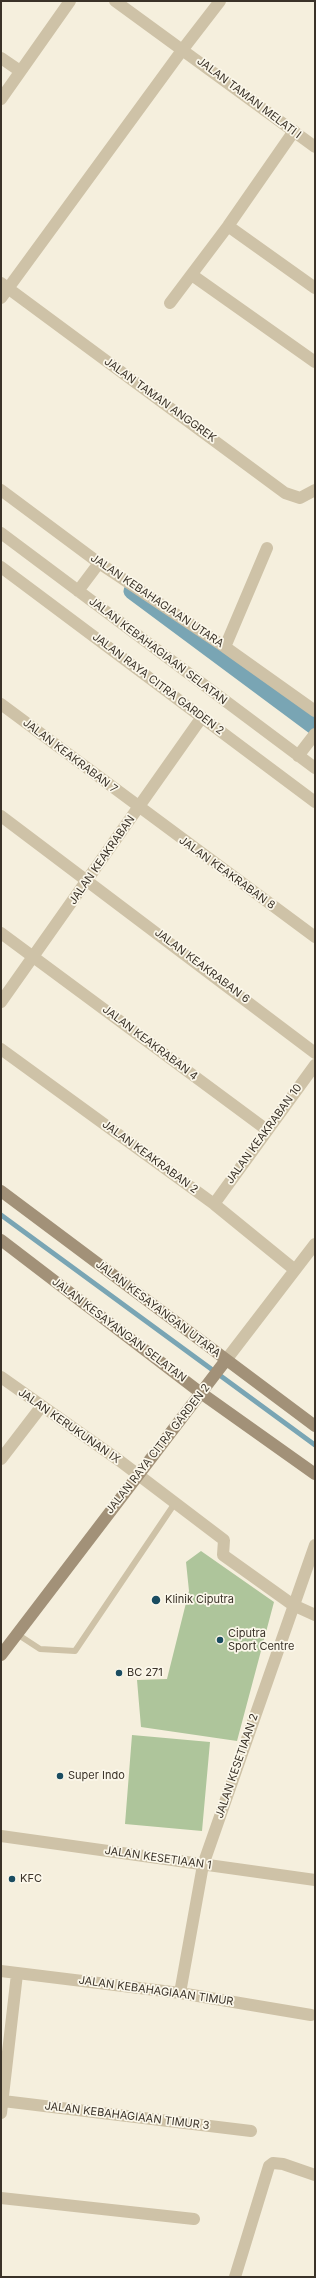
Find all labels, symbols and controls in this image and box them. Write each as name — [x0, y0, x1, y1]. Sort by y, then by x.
street label: JALAN TAMAN MELATI I — [194, 55, 304, 141]
street label: JALAN TAMAN ANGGREK — [102, 355, 218, 445]
street label: JALAN KEBAHAGIAAN UTARA — [88, 551, 226, 651]
street label: JALAN KEBAHAGIAAN SELATAN — [86, 595, 230, 707]
street label: JALAN RAYA CITRA GARDEN 2 — [90, 630, 226, 738]
street label: JALAN KEAKRABAN 7 — [20, 716, 120, 796]
street label: JALAN KEAKRABAN — [66, 813, 138, 907]
street label: JALAN KEAKRABAN 8 — [176, 834, 278, 912]
street label: JALAN KEAKRABAN 6 — [152, 926, 252, 1006]
street label: JALAN KEAKRABAN 4 — [100, 1003, 200, 1083]
street label: JALAN KEAKRABAN 10 — [223, 1082, 305, 1186]
street label: JALAN KEAKRABAN 2 — [99, 1118, 201, 1196]
street label: JALAN KESAYANGAN UTARA — [93, 1258, 223, 1360]
street label: JALAN KESAYANGAN SELATAN — [49, 1275, 189, 1385]
street label: JALAN RAYA CITRA GARDEN 2 — [103, 1381, 213, 1517]
street label: JALAN KERUKUNAN IX — [15, 1386, 123, 1466]
place label: Klinik Ciputra — [165, 1593, 234, 1607]
marker: Klinik Ciputra — [150, 1594, 162, 1606]
place label: Ciputra Sport Centre — [228, 1627, 294, 1653]
marker: Ciputra Sport Centre — [215, 1635, 225, 1645]
place label: BC 271 — [127, 1666, 163, 1680]
marker: BC 271 — [114, 1668, 124, 1678]
street label: JALAN KESETIAAN 2 — [213, 1712, 261, 1820]
place label: Super Indo — [68, 1769, 125, 1783]
marker: Super Indo — [55, 1771, 65, 1781]
street label: JALAN KESETIAAN 1 — [104, 1844, 212, 1872]
place label: KFC — [20, 1872, 42, 1886]
marker: KFC — [7, 1874, 17, 1884]
street label: JALAN KEBAHAGIAAN TIMUR — [78, 1974, 234, 2008]
street label: JALAN KEBAHAGIAAN TIMUR 3 — [44, 2099, 210, 2133]

